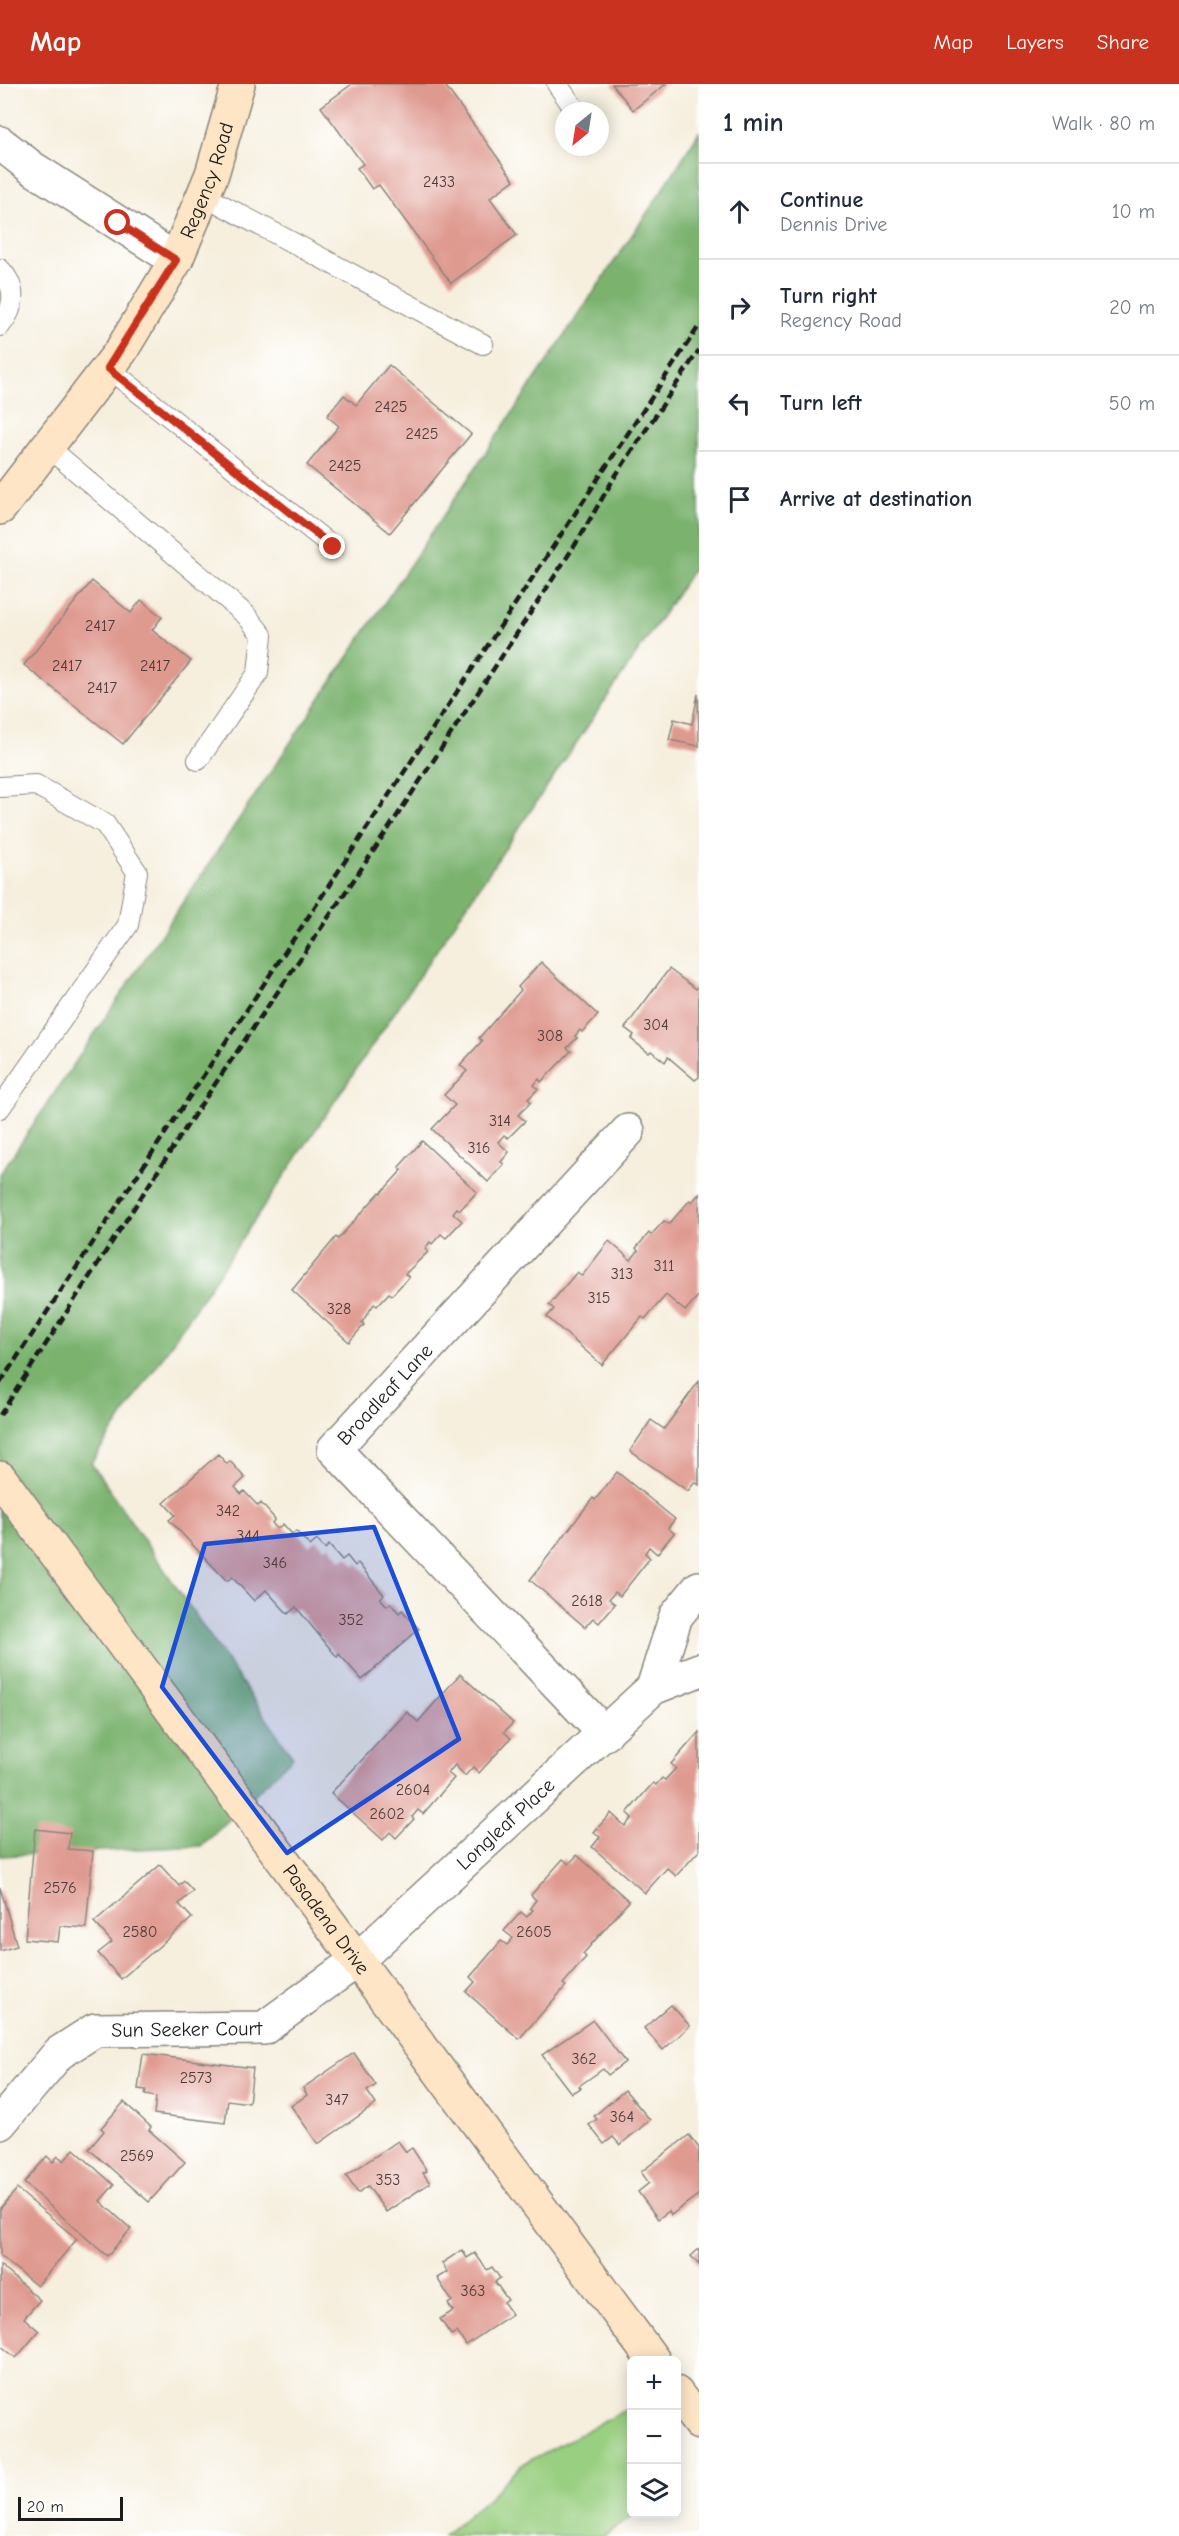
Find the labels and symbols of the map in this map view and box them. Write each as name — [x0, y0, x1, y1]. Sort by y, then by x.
north arrow — [555, 102, 609, 156]
street label: Regency Road — [175, 120, 238, 242]
house number: 2433 — [423, 173, 455, 191]
route start — [104, 209, 130, 235]
house number: 2425 — [374, 398, 408, 416]
house number: 2425 — [405, 425, 439, 443]
house number: 2425 — [328, 457, 362, 475]
route end — [319, 533, 345, 559]
house number: 2417 — [85, 617, 115, 635]
house number: 2417 — [52, 657, 82, 675]
house number: 2417 — [140, 657, 170, 675]
house number: 2417 — [87, 679, 117, 697]
house number: 304 — [643, 1016, 669, 1034]
house number: 308 — [537, 1027, 563, 1045]
house number: 314 — [489, 1112, 511, 1130]
house number: 316 — [467, 1139, 491, 1157]
house number: 311 — [654, 1257, 674, 1275]
house number: 313 — [611, 1265, 633, 1283]
house number: 315 — [587, 1289, 611, 1307]
house number: 328 — [327, 1300, 351, 1318]
street label: Broadleaf Lane — [332, 1339, 437, 1450]
house number: 342 — [216, 1502, 240, 1520]
house number: 344 — [236, 1527, 260, 1545]
house number: 346 — [263, 1554, 287, 1572]
house number: 2618 — [571, 1592, 603, 1610]
house number: 352 — [338, 1611, 364, 1629]
street label: Longleaf Place — [452, 1773, 559, 1874]
house number: 2604 — [396, 1781, 430, 1799]
house number: 2602 — [369, 1805, 405, 1823]
street label: Pasadena Drive — [278, 1860, 375, 1979]
house number: 2576 — [43, 1879, 77, 1897]
house number: 2580 — [122, 1923, 158, 1941]
house number: 2605 — [516, 1923, 552, 1941]
street label: Sun Seeker Court — [111, 2017, 264, 2041]
house number: 362 — [571, 2050, 597, 2068]
house number: 2573 — [180, 2069, 212, 2087]
house number: 347 — [325, 2091, 349, 2109]
house number: 364 — [610, 2108, 634, 2126]
house number: 2569 — [120, 2147, 154, 2165]
house number: 353 — [376, 2171, 400, 2189]
house number: 363 — [461, 2282, 485, 2300]
scale bar — [18, 2494, 123, 2522]

